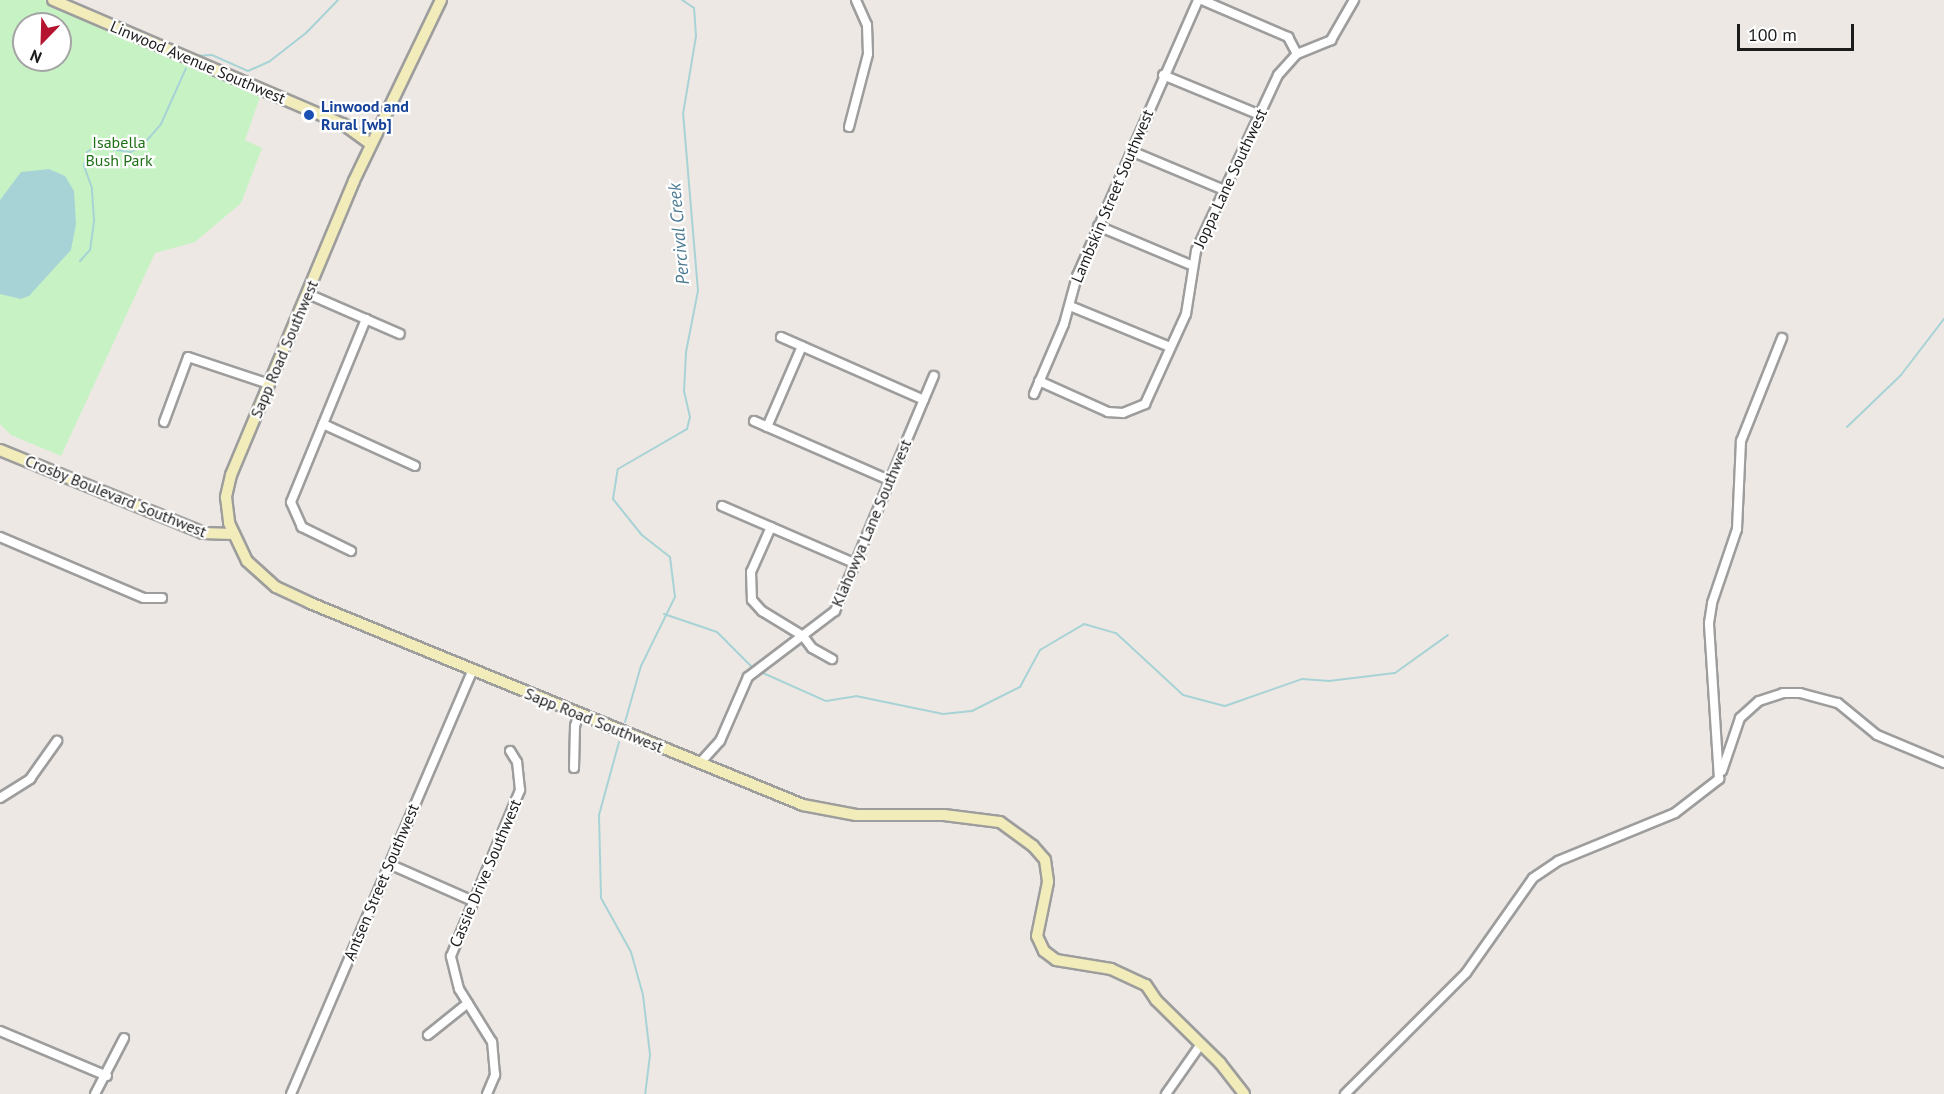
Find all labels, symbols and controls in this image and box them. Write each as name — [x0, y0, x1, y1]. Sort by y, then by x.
north arrow — [12, 12, 72, 72]
scale bar — [1740, 12, 1857, 50]
street label: Linwood Avenue Southwest — [107, 16, 289, 108]
text: 100 m — [1748, 23, 1797, 46]
text: N — [27, 45, 45, 68]
place label: Linwood and Rural [wb] — [321, 96, 409, 134]
street label: Joppa Lane Southwest — [1189, 105, 1271, 251]
street label: Lambskin Street Southwest — [1067, 107, 1157, 285]
marker: Linwood and Rural [wb] — [302, 108, 316, 122]
park label: Isabella Bush Park — [85, 132, 153, 170]
water label: Percival Creek — [664, 182, 694, 286]
street label: Sapp Road Southwest — [246, 277, 322, 421]
street label: Klahowya Lane Southwest — [827, 436, 915, 610]
street label: Crosby Boulevard Southwest — [22, 451, 210, 541]
street label: Sapp Road Southwest — [522, 683, 666, 757]
street label: Cassie Drive Southwest — [445, 796, 525, 950]
street label: Antsen Street Southwest — [339, 801, 423, 963]

